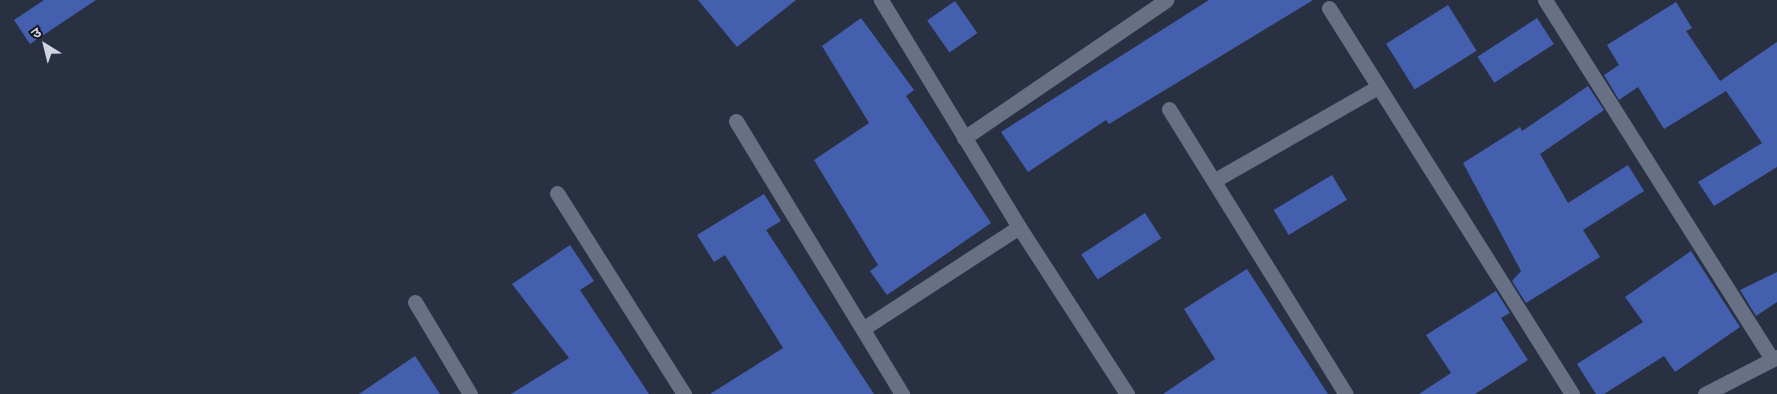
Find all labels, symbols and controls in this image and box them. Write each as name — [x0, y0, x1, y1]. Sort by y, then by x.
north arrow — [20, 20, 70, 70]
text: उ — [28, 24, 44, 42]

